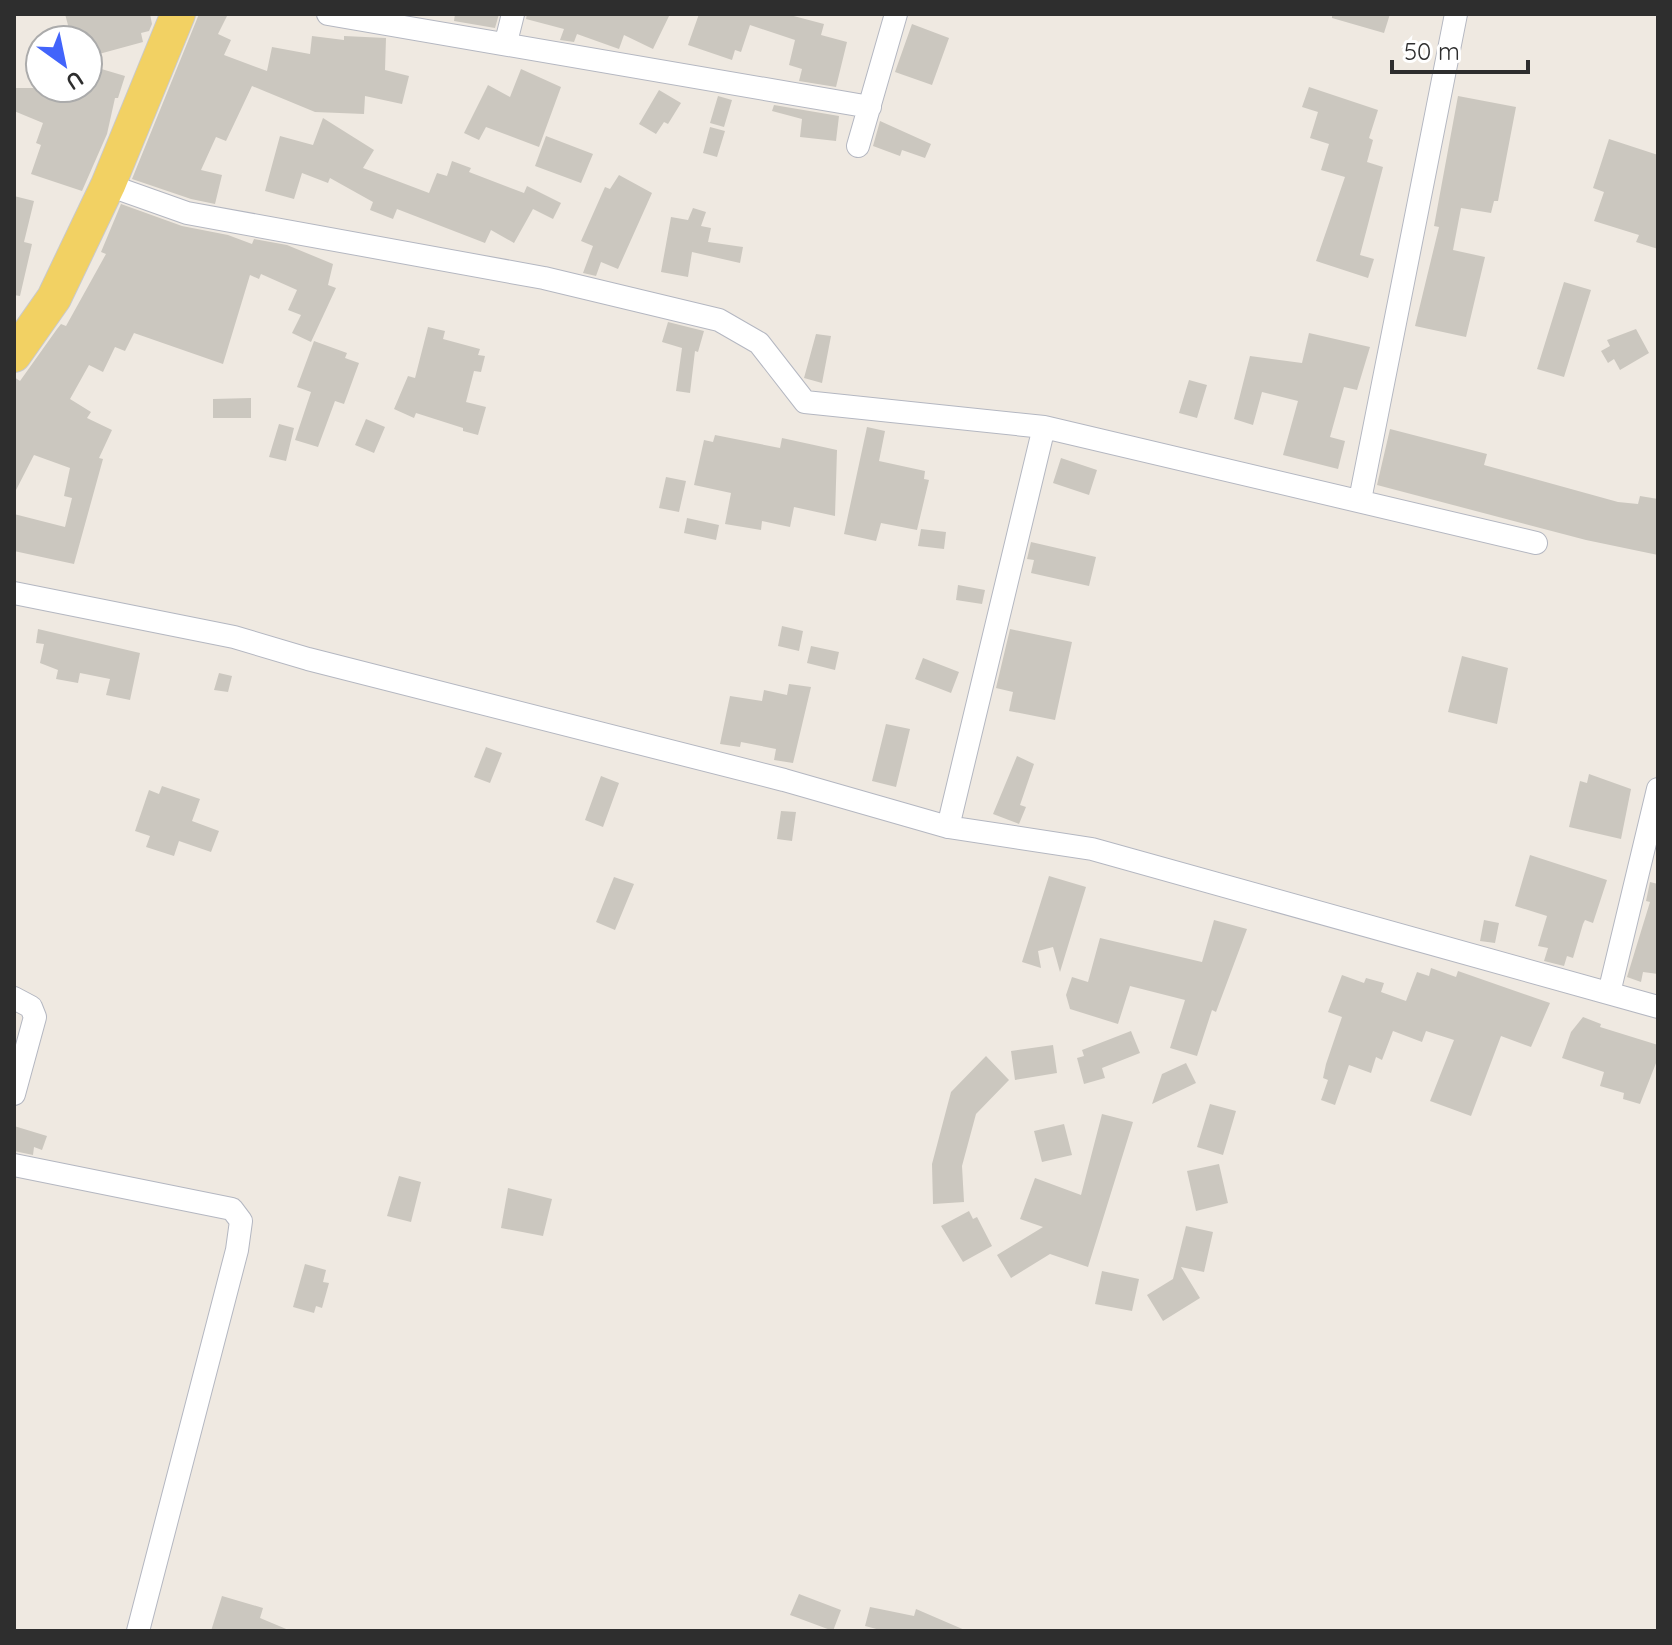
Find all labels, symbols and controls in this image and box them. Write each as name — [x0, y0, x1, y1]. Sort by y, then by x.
north arrow — [24, 24, 104, 104]
scale bar — [1392, 24, 1528, 74]
text: 50 m — [1404, 36, 1460, 66]
text: U — [61, 65, 89, 97]

